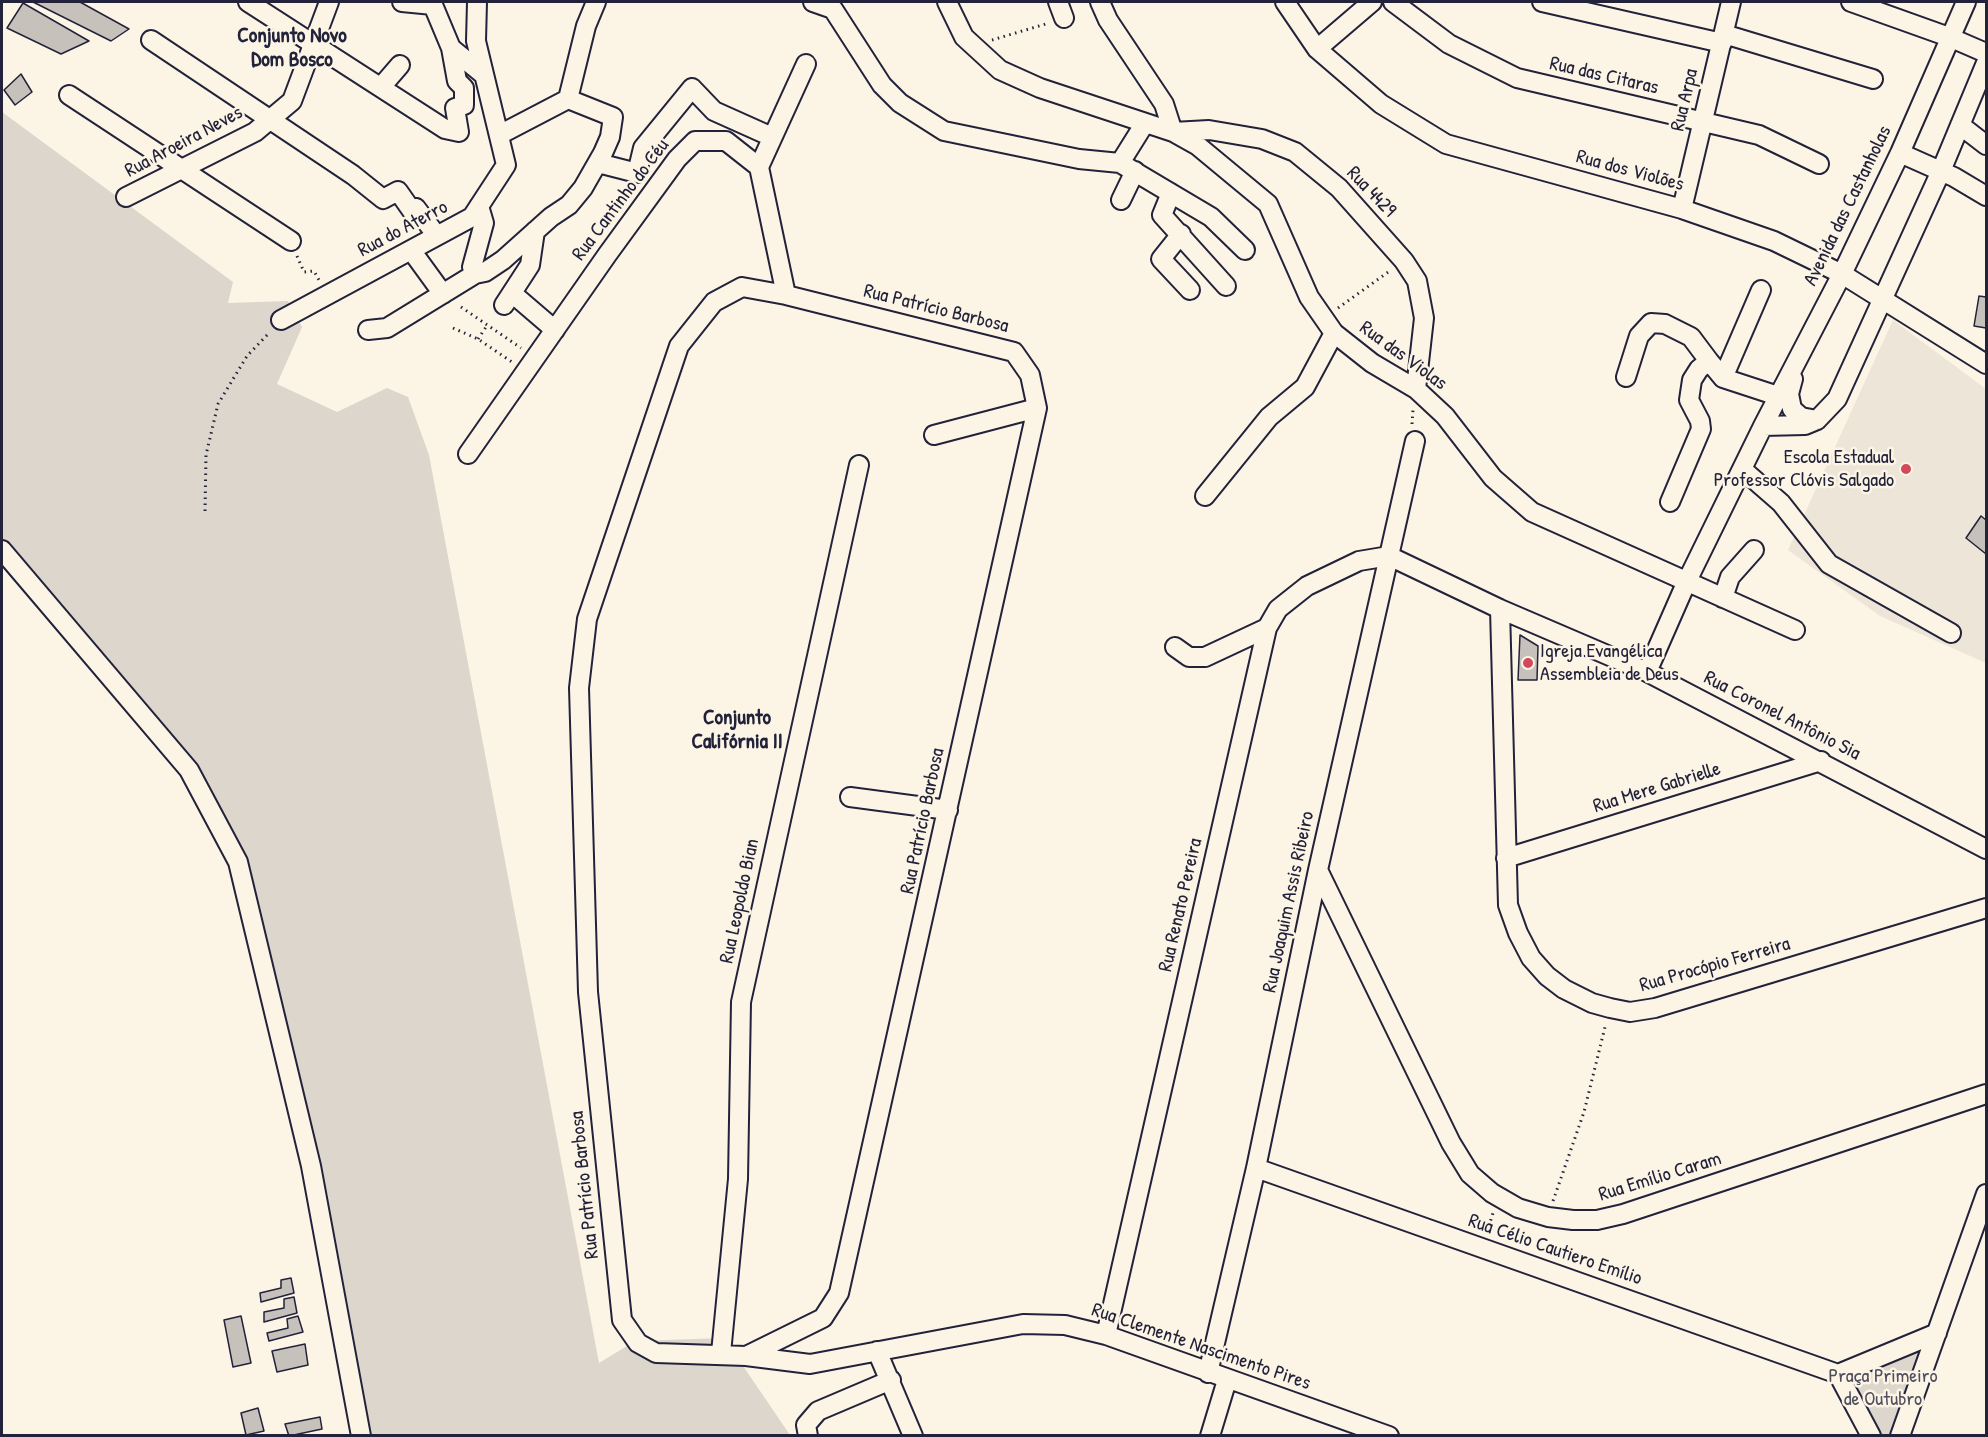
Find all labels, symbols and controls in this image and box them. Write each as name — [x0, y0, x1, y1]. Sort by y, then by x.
district label: Conjunto Novo Dom Bosco — [237, 23, 347, 73]
street label: Rua das Citaras — [1547, 52, 1661, 100]
street label: Rua Arpa — [1666, 66, 1704, 134]
street label: Rua Aroeira Neves — [121, 101, 247, 183]
street label: Avenida das Castanholas — [1799, 122, 1897, 290]
street label: Rua Cantinho do Céu — [567, 134, 675, 266]
street label: Rua dos Violões — [1574, 145, 1686, 197]
street label: Rua 4429 — [1341, 162, 1401, 222]
street label: Rua do Aterro — [354, 195, 452, 263]
street label: Rua Patrício Barbosa — [861, 279, 1011, 339]
street label: Rua das Violas — [1355, 316, 1451, 396]
place label: Escola Estadual Professor Clóvis Salgado — [1714, 446, 1894, 493]
marker: Escola Estadual Professor Clóvis Salgado — [1899, 462, 1913, 476]
place label: Igreja Evangélica Assembleia de Deus — [1540, 640, 1679, 687]
marker: Igreja Evangélica Assembleia de Deus — [1521, 656, 1535, 670]
street label: Rua Coronel Antônio Sia — [1700, 666, 1864, 766]
district label: Conjunto Califórnia II — [691, 705, 783, 755]
street label: Rua Patrício Barbosa — [896, 746, 950, 896]
street label: Rua Mere Gabrielle — [1590, 757, 1724, 819]
street label: Rua Joaquim Assis Ribeiro — [1258, 809, 1320, 995]
street label: Rua Leopoldo Bian — [715, 836, 765, 966]
street label: Rua Renato Pereira — [1154, 836, 1208, 974]
street label: Rua Procópio Ferreira — [1637, 932, 1793, 998]
street label: Rua Patrício Barbosa — [565, 1110, 605, 1260]
street label: Rua Emílio Caram — [1596, 1147, 1724, 1207]
street label: Rua Célio Cautiero Emílio — [1465, 1209, 1645, 1291]
street label: Rua Clemente Nascimento Pires — [1088, 1298, 1314, 1396]
park label: Praça Primeiro de Outubro — [1829, 1365, 1937, 1412]

